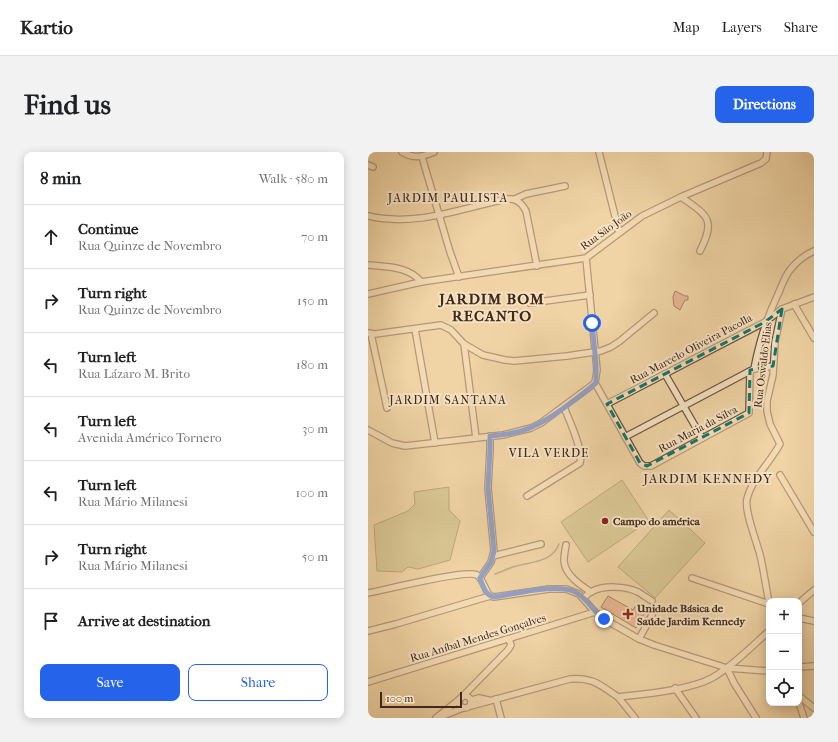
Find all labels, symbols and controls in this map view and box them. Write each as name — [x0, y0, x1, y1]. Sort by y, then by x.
text: Kartio — [20, 17, 73, 39]
text: Map — [673, 19, 700, 36]
text: Layers — [722, 19, 762, 36]
text: Share — [784, 19, 818, 36]
button: Directions — [715, 86, 814, 123]
text: Find us — [24, 88, 111, 121]
text: 8 min — [40, 168, 81, 188]
text: Walk · 580 m — [259, 171, 328, 186]
district label: JARDIM PAULISTA — [387, 191, 508, 205]
street label: Rua São João — [578, 207, 635, 253]
text: Continue — [78, 220, 138, 238]
icon: ahead — [40, 226, 62, 248]
text: 70 m — [301, 229, 328, 244]
text: Rua Quinze de Novembro — [78, 238, 222, 253]
text: Turn right — [78, 284, 147, 302]
icon: right — [40, 290, 62, 312]
district label: JARDIM BOM RECANTO — [437, 290, 545, 325]
text: 150 m — [297, 293, 328, 308]
text: Rua Quinze de Novembro — [78, 302, 222, 317]
street label: Rua Marcelo Oliveira Pacolla — [628, 311, 755, 387]
route start — [583, 314, 601, 332]
street label: Rua Oswaldo Elias — [751, 321, 775, 409]
text: Turn left — [78, 348, 136, 366]
icon: left — [40, 354, 62, 376]
text: 180 m — [296, 357, 328, 372]
text: Rua Lázaro M. Brito — [78, 366, 190, 381]
district label: JARDIM SANTANA — [388, 393, 507, 407]
street label: Rua Maria da Silva — [656, 402, 741, 455]
text: Turn left — [78, 412, 136, 430]
icon: left — [40, 418, 62, 440]
text: 30 m — [302, 421, 328, 436]
text: Avenida Américo Tornero — [78, 430, 222, 445]
district label: VILA VERDE — [508, 446, 589, 460]
district label: JARDIM KENNEDY — [642, 471, 773, 486]
text: Turn left — [78, 476, 136, 494]
icon: left — [40, 482, 62, 504]
text: 100 m — [295, 485, 328, 500]
text: Rua Mário Milanesi — [78, 494, 188, 509]
place label: Campo do américa — [613, 515, 701, 528]
marker: Campo do américa — [600, 516, 610, 526]
text: Turn right — [78, 540, 147, 558]
icon: right — [40, 546, 62, 568]
text: 50 m — [302, 549, 328, 564]
text: Rua Mário Milanesi — [78, 558, 188, 573]
map controls — [766, 598, 802, 706]
button: + — [766, 598, 802, 634]
place label: Unidade Básica de Saúde Jardim Kennedy — [636, 602, 746, 628]
marker: Unidade Básica de Saúde Jardim Kennedy — [622, 608, 634, 620]
icon: arrive — [40, 610, 62, 632]
route end — [595, 610, 613, 628]
street label: Rua Aníbal Mendes Gonçalves — [409, 611, 547, 665]
text: Arrive at destination — [78, 612, 210, 630]
button: − — [766, 634, 802, 670]
button: Save — [40, 664, 180, 701]
button: Share — [188, 664, 328, 701]
button: locate — [766, 670, 802, 706]
scale bar — [380, 690, 462, 709]
text: 100 m — [386, 692, 414, 705]

